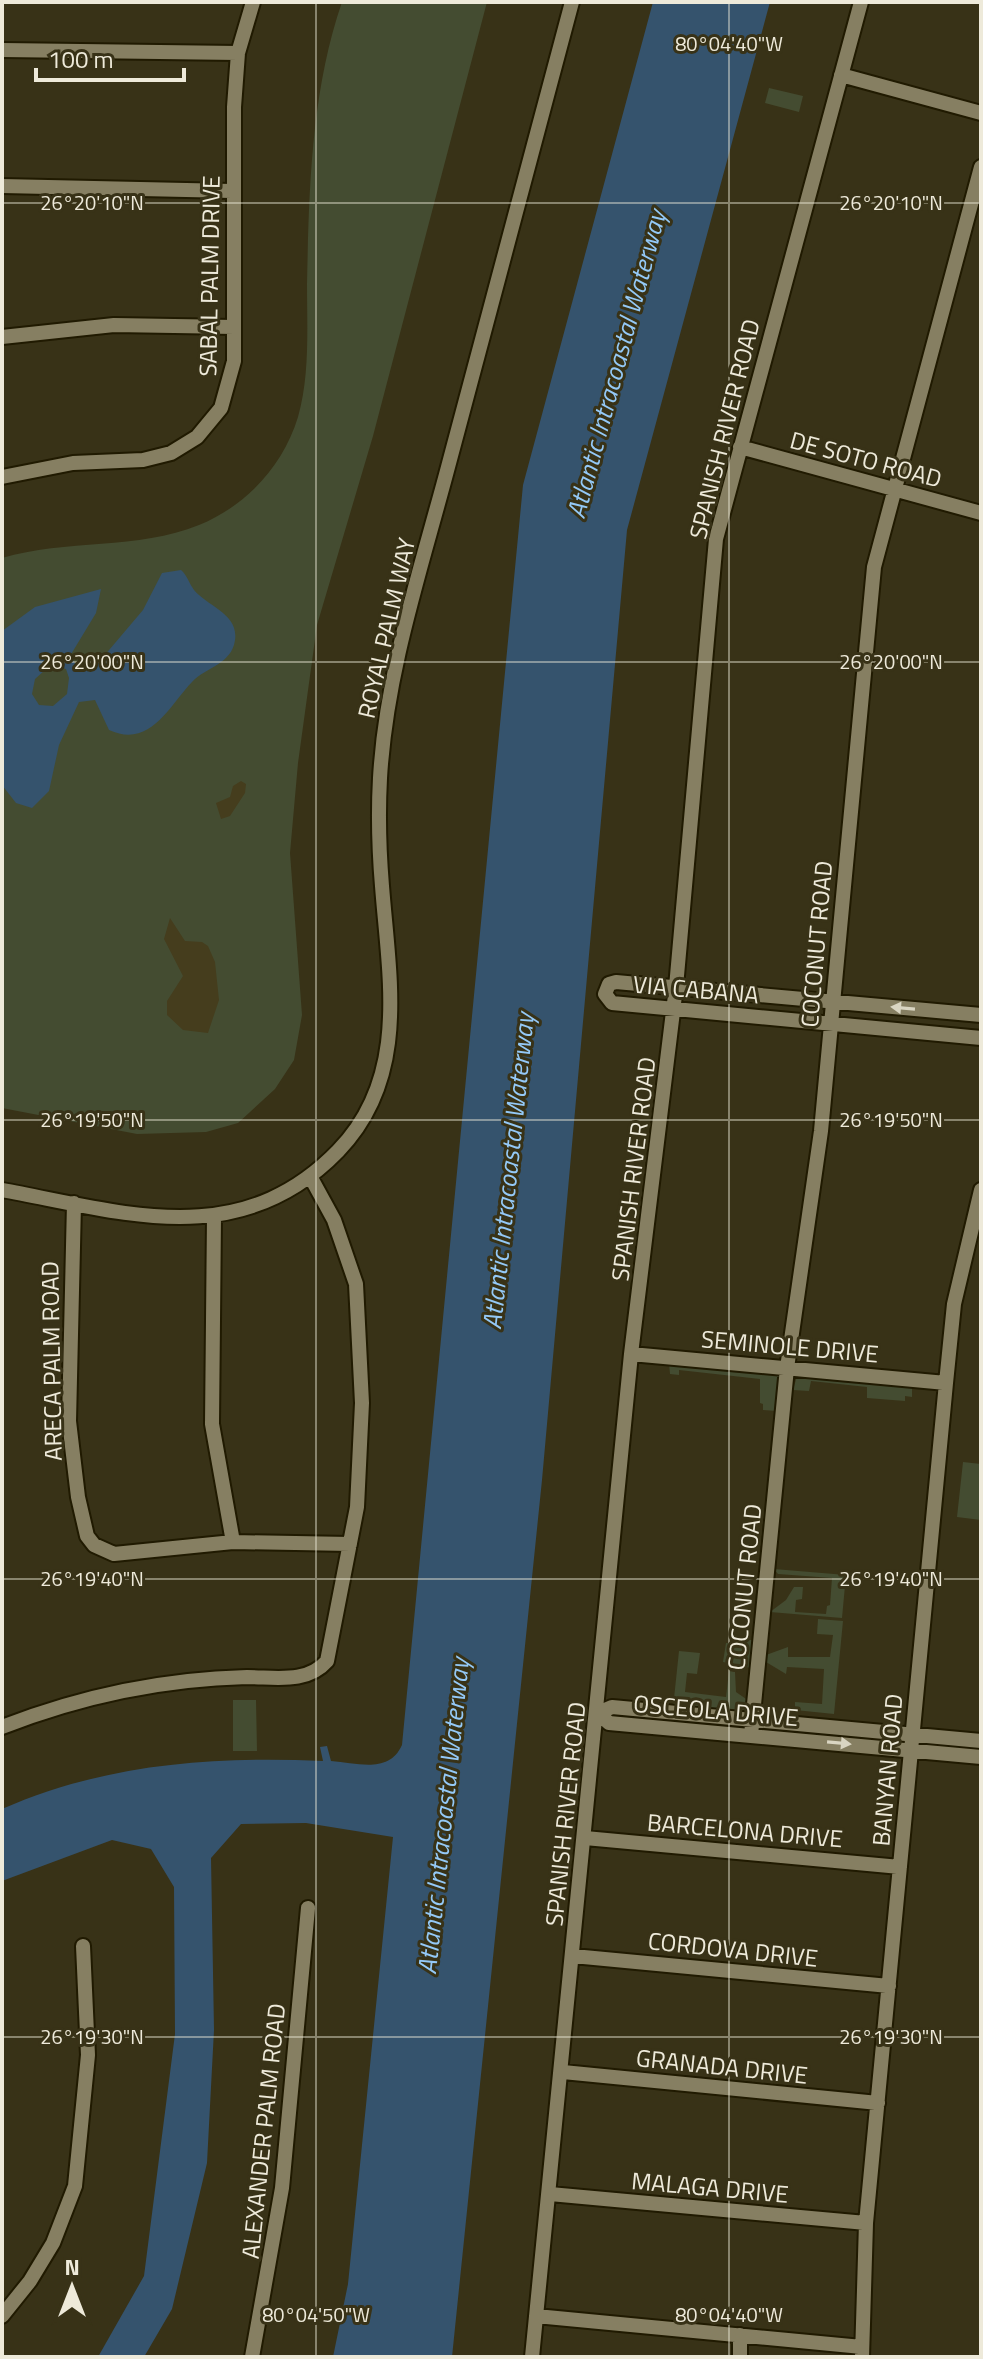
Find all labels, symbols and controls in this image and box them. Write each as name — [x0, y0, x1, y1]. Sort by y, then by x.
text: 80°04'40"W — [675, 28, 783, 59]
scale bar — [36, 32, 184, 82]
text: 100 m — [48, 41, 114, 77]
street label: SABAL PALM DRIVE — [189, 175, 229, 377]
text: 26°20'10"N — [40, 187, 144, 218]
text: 26°20'10"N — [839, 187, 943, 218]
water label: Atlantic Intracoastal Waterway — [556, 203, 677, 522]
street label: SPANISH RIVER ROAD — [679, 315, 769, 543]
street label: DE SOTO ROAD — [786, 421, 946, 497]
street label: ROYAL PALM WAY — [348, 534, 424, 722]
text: 26°20'00"N — [40, 646, 144, 677]
text: 26°20'00"N — [839, 646, 943, 677]
street label: COCONUT ROAD — [791, 859, 841, 1029]
street label: VIA CABANA — [632, 966, 760, 1012]
one-way arrow — [890, 1001, 915, 1014]
water label: Atlantic Intracoastal Waterway — [472, 1008, 544, 1331]
street label: SPANISH RIVER ROAD — [601, 1055, 665, 1283]
text: 26°19'50"N — [40, 1104, 144, 1135]
text: 26°19'50"N — [839, 1104, 943, 1135]
street label: ARECA PALM ROAD — [31, 1261, 71, 1461]
street label: SEMINOLE DRIVE — [700, 1320, 880, 1372]
street label: COCONUT ROAD — [717, 1502, 771, 1672]
text: 26°19'40"N — [40, 1563, 144, 1594]
text: 26°19'40"N — [839, 1563, 943, 1594]
water label: Atlantic Intracoastal Waterway — [407, 1653, 479, 1976]
street label: OSCEOLA DRIVE — [632, 1685, 800, 1735]
street label: BANYAN ROAD — [862, 1692, 912, 1848]
street label: SPANISH RIVER ROAD — [535, 1700, 595, 1928]
one-way arrow — [827, 1737, 852, 1750]
street label: BARCELONA DRIVE — [646, 1804, 844, 1856]
street label: CORDOVA DRIVE — [646, 1922, 820, 1976]
street label: ALEXANDER PALM ROAD — [232, 2001, 294, 2261]
text: 26°19'30"N — [40, 2021, 144, 2052]
text: 26°19'30"N — [839, 2021, 943, 2052]
street label: GRANADA DRIVE — [634, 2039, 810, 2093]
street label: MALAGA DRIVE — [630, 2162, 790, 2212]
north arrow — [32, 2247, 112, 2327]
text: N — [64, 2250, 80, 2284]
text: 80°04'50"W — [262, 2299, 370, 2330]
text: 80°04'40"W — [675, 2299, 783, 2330]

